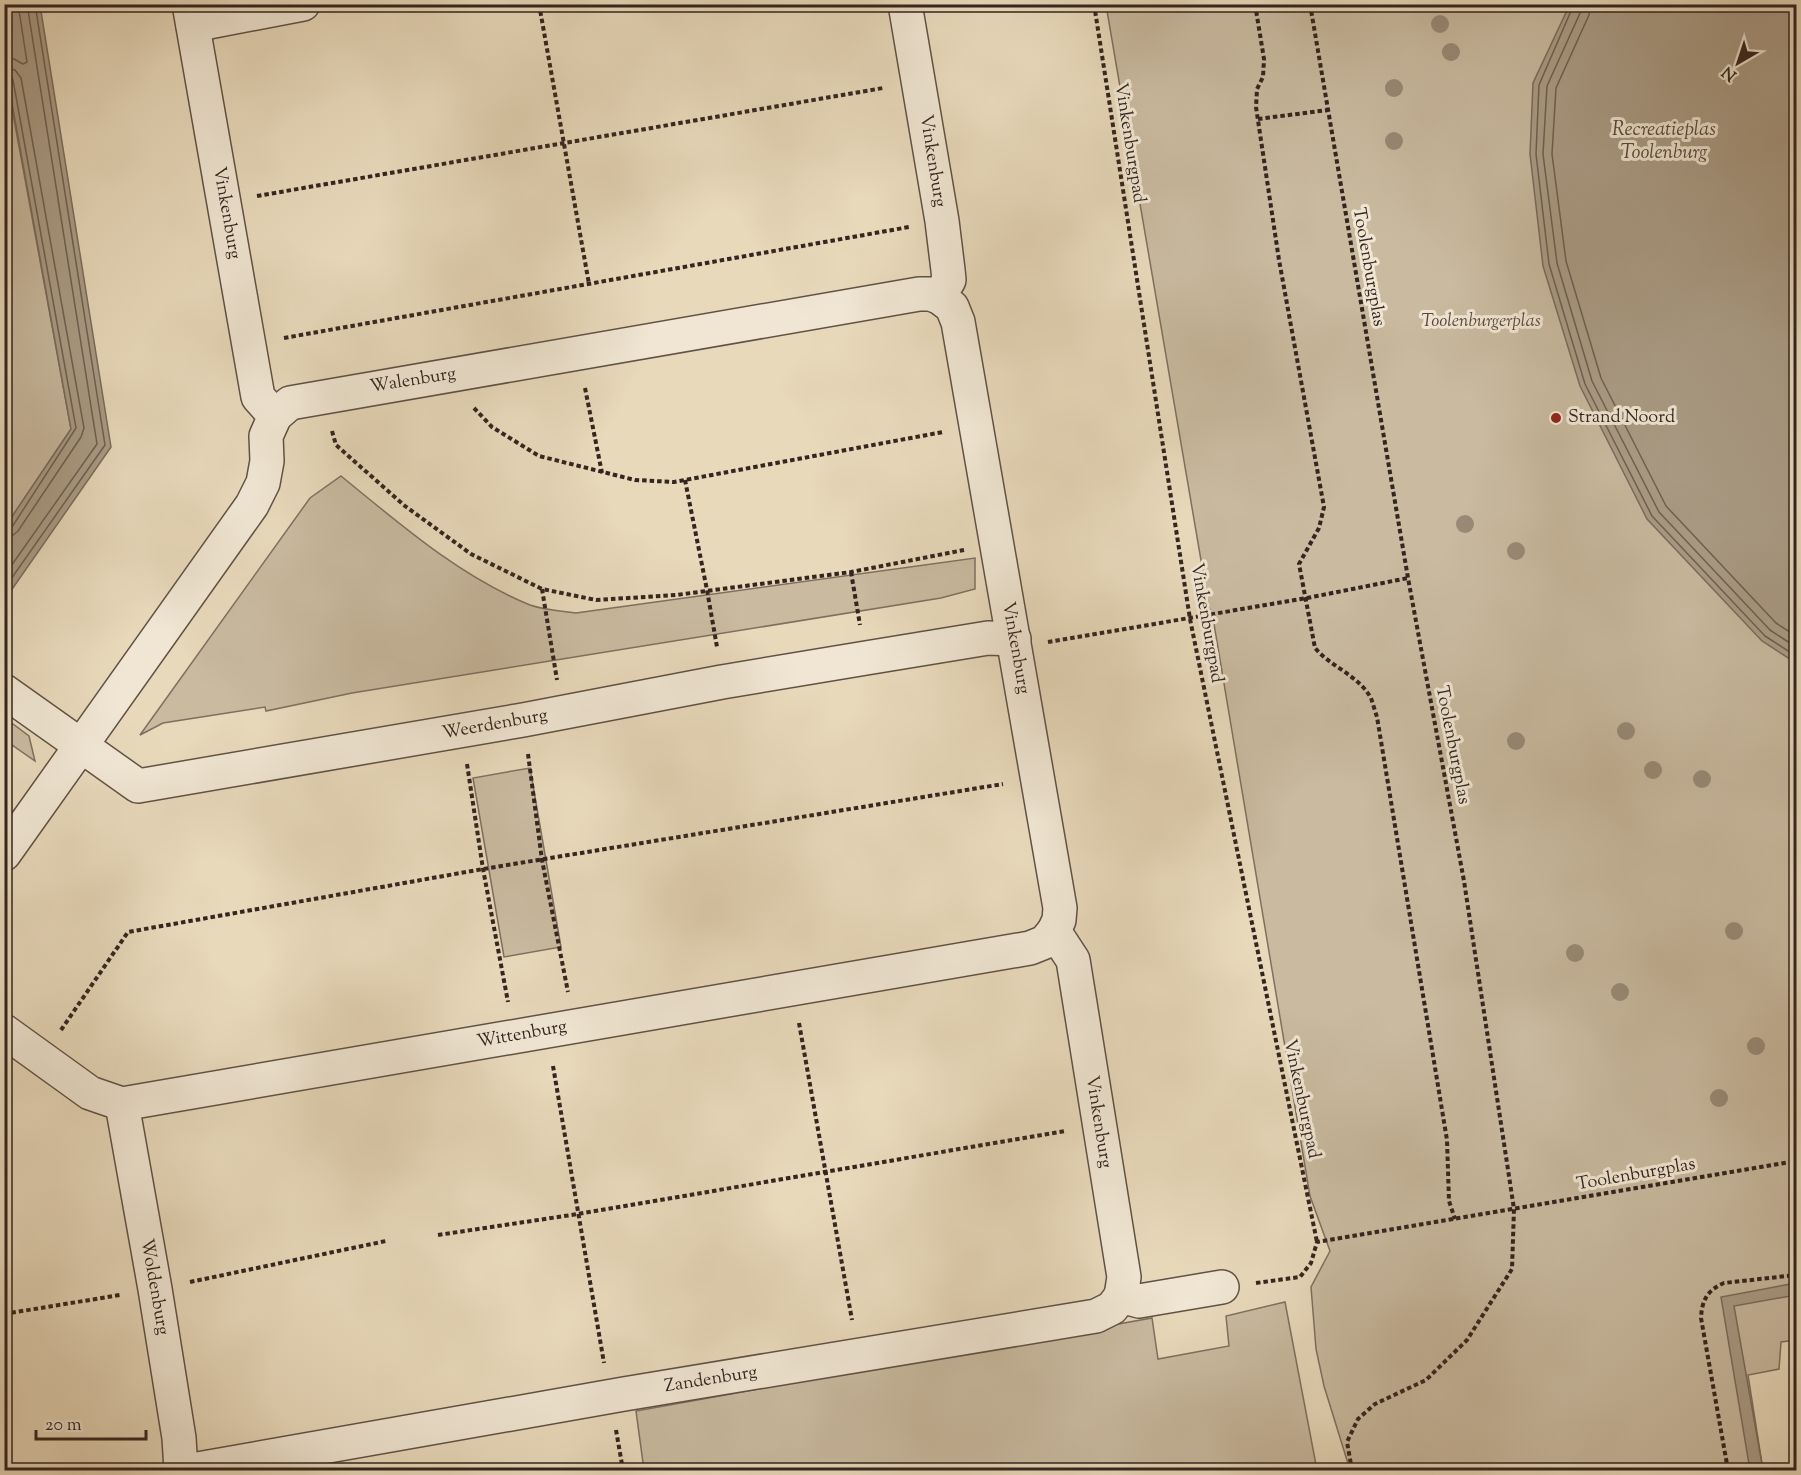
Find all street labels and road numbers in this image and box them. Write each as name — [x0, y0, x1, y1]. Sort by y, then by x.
street label: Vinkenburgpad — [1107, 81, 1151, 205]
street label: Vinkenburg — [912, 113, 952, 209]
street label: Vinkenburg — [205, 165, 247, 261]
street label: Toolenburgplas — [1345, 205, 1391, 329]
street label: Walenburg — [368, 361, 458, 401]
street label: Vinkenburgpad — [1183, 561, 1229, 685]
street label: Vinkenburg — [994, 600, 1036, 696]
street label: Toolenburgplas — [1428, 683, 1476, 807]
street label: Weerdenburg — [440, 703, 550, 747]
street label: Wittenburg — [475, 1014, 569, 1056]
street label: Vinkenburgpad — [1276, 1037, 1326, 1161]
street label: Vinkenburg — [1078, 1074, 1118, 1170]
street label: Toolenburgplas — [1574, 1152, 1698, 1198]
street label: Woldenburg — [133, 1237, 175, 1337]
street label: Zandenburg — [663, 1360, 759, 1400]

